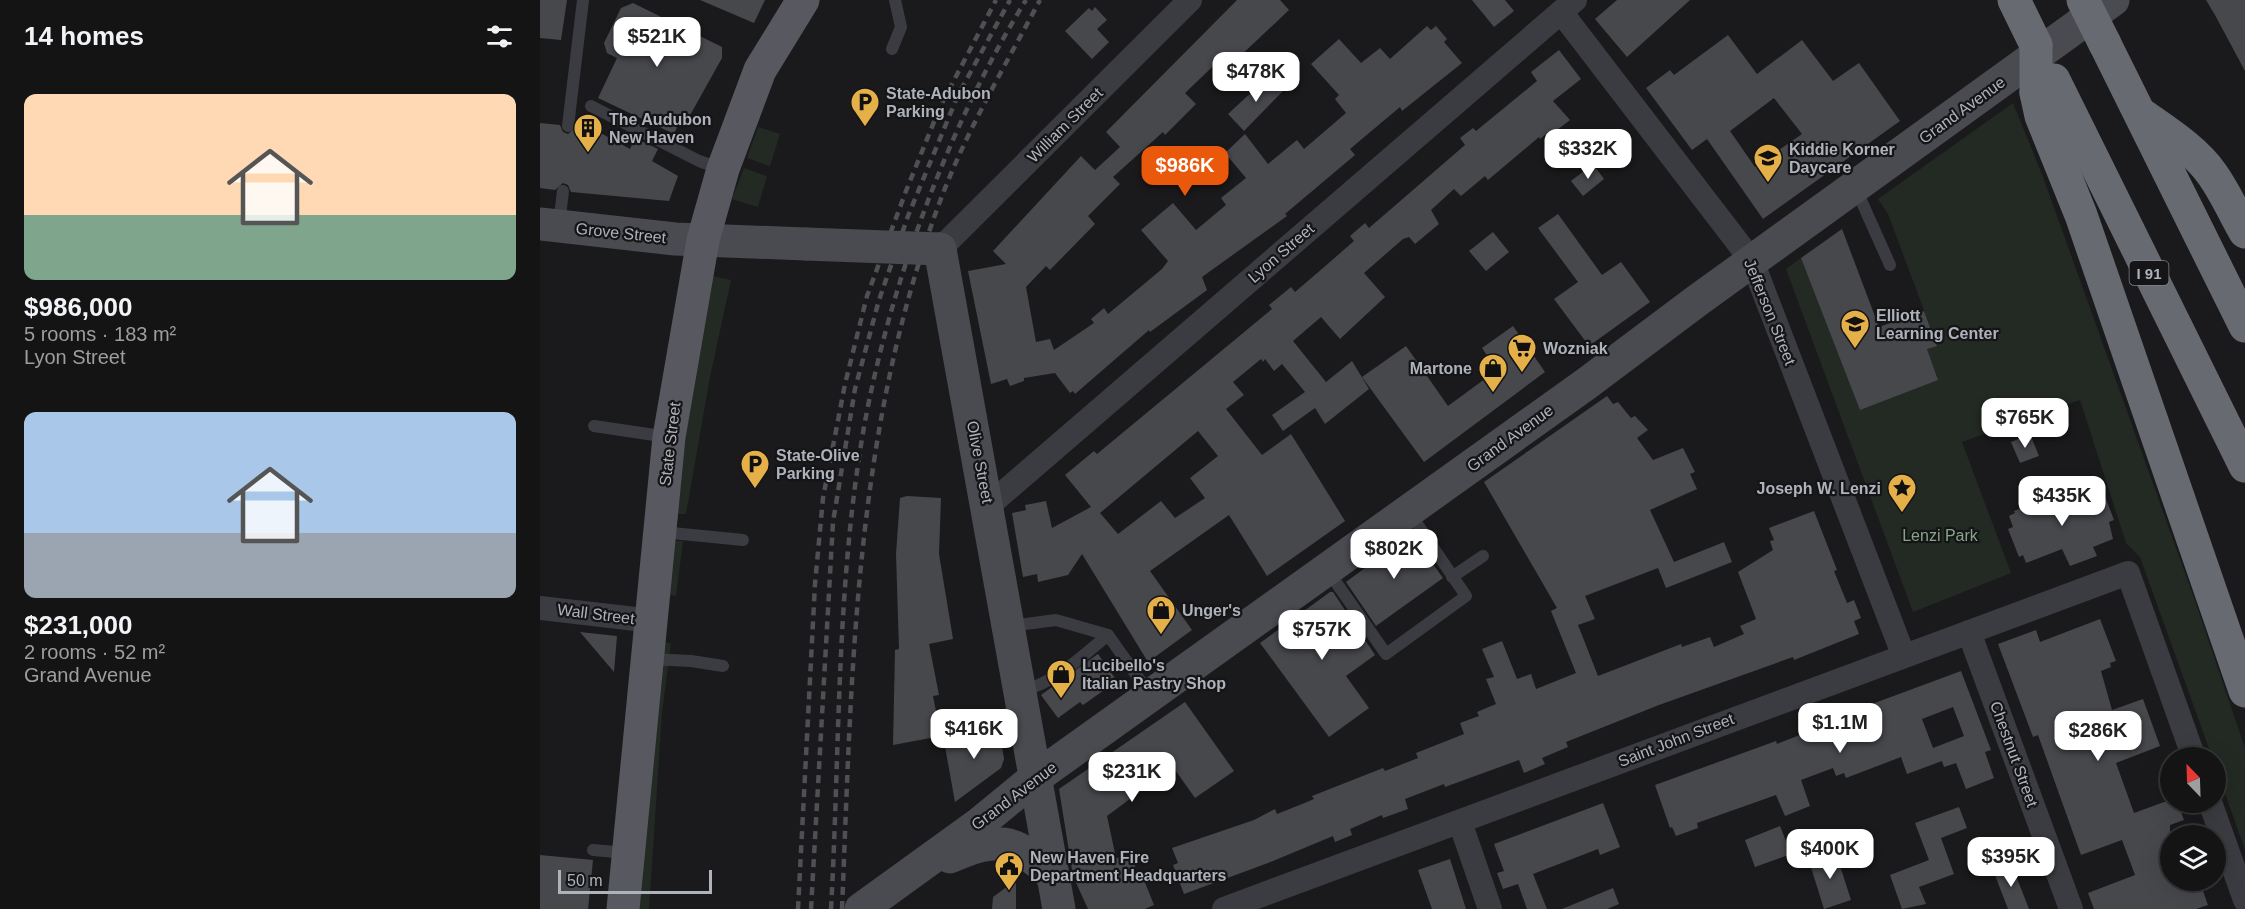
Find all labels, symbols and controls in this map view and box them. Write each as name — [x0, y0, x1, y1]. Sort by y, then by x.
pin: $521K — [615, 17, 699, 68]
icon: filters — [483, 20, 516, 53]
text: 14 homes — [24, 21, 144, 51]
text: $521K — [628, 25, 686, 47]
pin: $478K — [1214, 52, 1298, 103]
text: $478K — [1227, 60, 1285, 82]
street label: Grand Avenue — [1916, 73, 2008, 147]
street label: William Street — [1024, 84, 1106, 166]
place label: State-Adubon Parking — [886, 85, 991, 120]
parking icon: State-Adubon Parking — [849, 86, 881, 128]
place label: The Audubon New Haven — [609, 111, 712, 146]
building icon: The Audubon New Haven — [572, 112, 604, 154]
pin: $332K — [1546, 129, 1630, 180]
icon: home — [216, 133, 324, 241]
text: $332K — [1559, 137, 1617, 159]
place label: Kiddie Korner Daycare — [1789, 141, 1895, 176]
school or university icon: Kiddie Korner Daycare — [1752, 142, 1784, 184]
pin: $986K — [1143, 146, 1227, 197]
text: $986K — [1156, 154, 1214, 176]
street label: Grove Street — [575, 220, 668, 246]
street label: Lyon Street — [1245, 220, 1318, 286]
street label: Jefferson Street — [1741, 257, 1799, 368]
road number: I 91 — [2130, 261, 2168, 285]
text: $986,000 — [24, 292, 132, 322]
place label: Elliott Learning Center — [1876, 307, 1999, 342]
school or university icon: Elliott Learning Center — [1839, 308, 1871, 350]
text: 5 rooms · 183 m² — [24, 323, 176, 345]
supermarket icon: Wozniak — [1506, 332, 1538, 374]
place label: Wozniak — [1543, 340, 1608, 357]
text: Lyon Street — [24, 346, 126, 368]
shop icon: Martone — [1477, 352, 1509, 394]
place label: Martone — [1410, 360, 1472, 377]
pin: $765K — [1983, 398, 2067, 449]
street label: State Street — [656, 400, 684, 487]
street label: Grand Avenue — [1464, 401, 1556, 475]
text: $765K — [1996, 406, 2054, 428]
street label: Olive Street — [964, 419, 996, 505]
place label: State-Olive Parking — [776, 447, 860, 482]
parking icon: State-Olive Parking — [739, 448, 771, 490]
icon: home — [216, 451, 324, 559]
place icon: Joseph W. Lenzi — [1886, 472, 1918, 514]
pin: $435K — [2020, 476, 2104, 527]
place label: Joseph W. Lenzi — [1757, 480, 1881, 497]
text: $435K — [2033, 484, 2091, 506]
park label: Lenzi Park — [1902, 527, 1979, 544]
pin: $802K — [1352, 529, 1436, 580]
text: $802K — [1365, 537, 1423, 559]
shop icon: Unger's — [1145, 594, 1177, 636]
street label: Wall Street — [556, 601, 636, 627]
place label: Unger's — [1182, 602, 1241, 619]
text: $231,000 — [24, 610, 132, 640]
pin: $757K — [1280, 610, 1364, 661]
text: $757K — [1293, 618, 1351, 640]
text: 2 rooms · 52 m² — [24, 641, 165, 663]
place label: Lucibello's Italian Pastry Shop — [1082, 657, 1226, 692]
shop icon: Lucibello's Italian Pastry Shop — [1045, 658, 1077, 700]
text: Grand Avenue — [24, 664, 152, 686]
street label: Chestnut Street — [1987, 699, 2041, 810]
pin: $1.1M — [1798, 703, 1882, 754]
pin: $416K — [932, 709, 1016, 760]
street label: Saint John Street — [1616, 710, 1737, 770]
text: $1.1M — [1812, 711, 1868, 733]
pin: $286K — [2056, 711, 2140, 762]
text: $416K — [945, 717, 1003, 739]
text: $286K — [2069, 719, 2127, 741]
north arrow — [2160, 747, 2226, 813]
map controls — [2160, 747, 2226, 891]
pin: $231K — [1090, 752, 1174, 803]
street label: Grand Avenue — [968, 758, 1060, 833]
text: $231K — [1103, 760, 1161, 782]
button: layers — [2160, 825, 2226, 891]
pin: $400K — [1788, 829, 1872, 880]
text: $400K — [1801, 837, 1859, 859]
pin: $395K — [1969, 837, 2053, 888]
text: $395K — [1982, 845, 2040, 867]
place label: New Haven Fire Department Headquarters — [1030, 849, 1227, 884]
public building icon: New Haven Fire Department Headquarters — [993, 850, 1025, 892]
scale bar — [558, 867, 712, 894]
text: 50 m — [567, 872, 603, 889]

